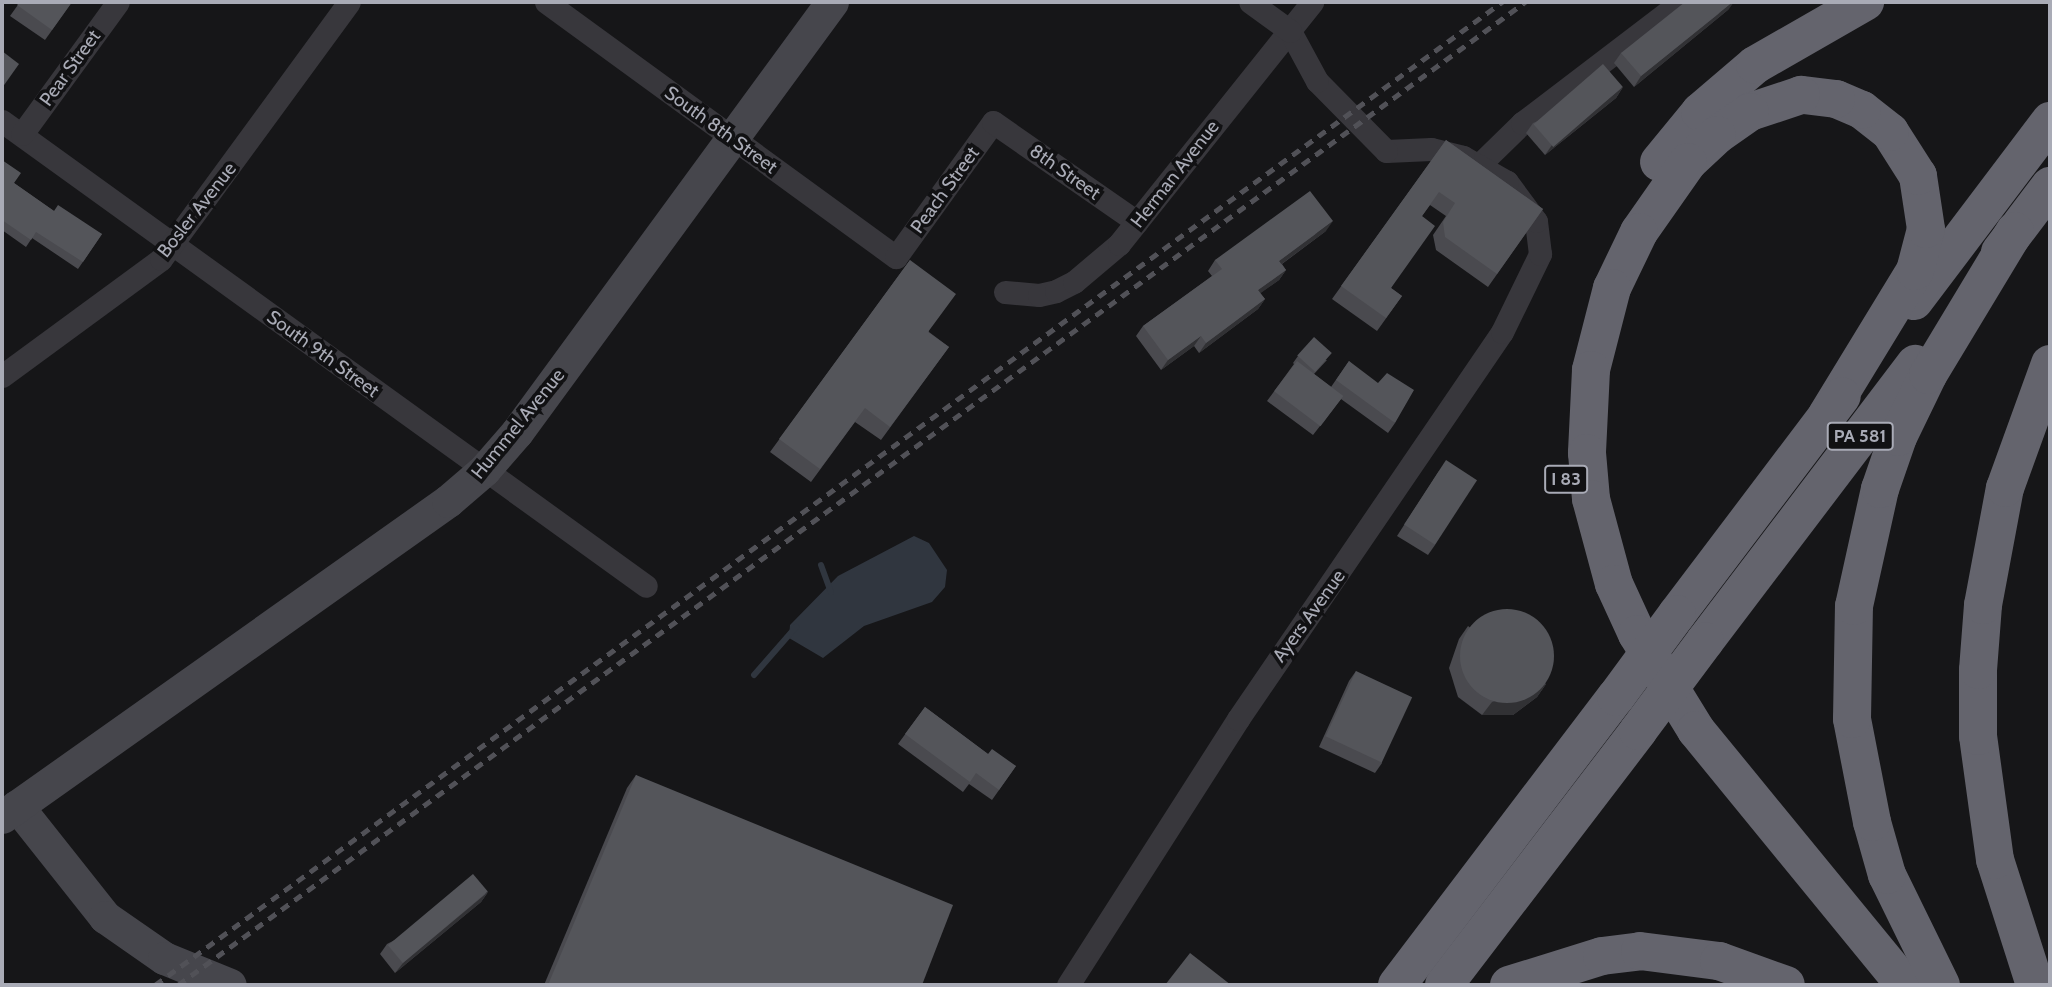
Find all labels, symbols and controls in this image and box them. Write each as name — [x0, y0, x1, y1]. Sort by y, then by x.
street label: Pear Street — [35, 25, 105, 111]
street label: South 8th Street — [660, 81, 782, 179]
street label: Herman Avenue — [1126, 116, 1224, 232]
street label: 8th Street — [1025, 139, 1105, 205]
street label: Peach Street — [906, 142, 984, 238]
street label: Bosler Avenue — [153, 158, 241, 262]
street label: South 9th Street — [262, 306, 384, 402]
street label: Hummel Avenue — [467, 364, 569, 484]
road number: PA 581 — [1825, 422, 1895, 450]
road number: I 83 — [1543, 464, 1589, 494]
street label: Ayers Avenue — [1268, 565, 1350, 667]

